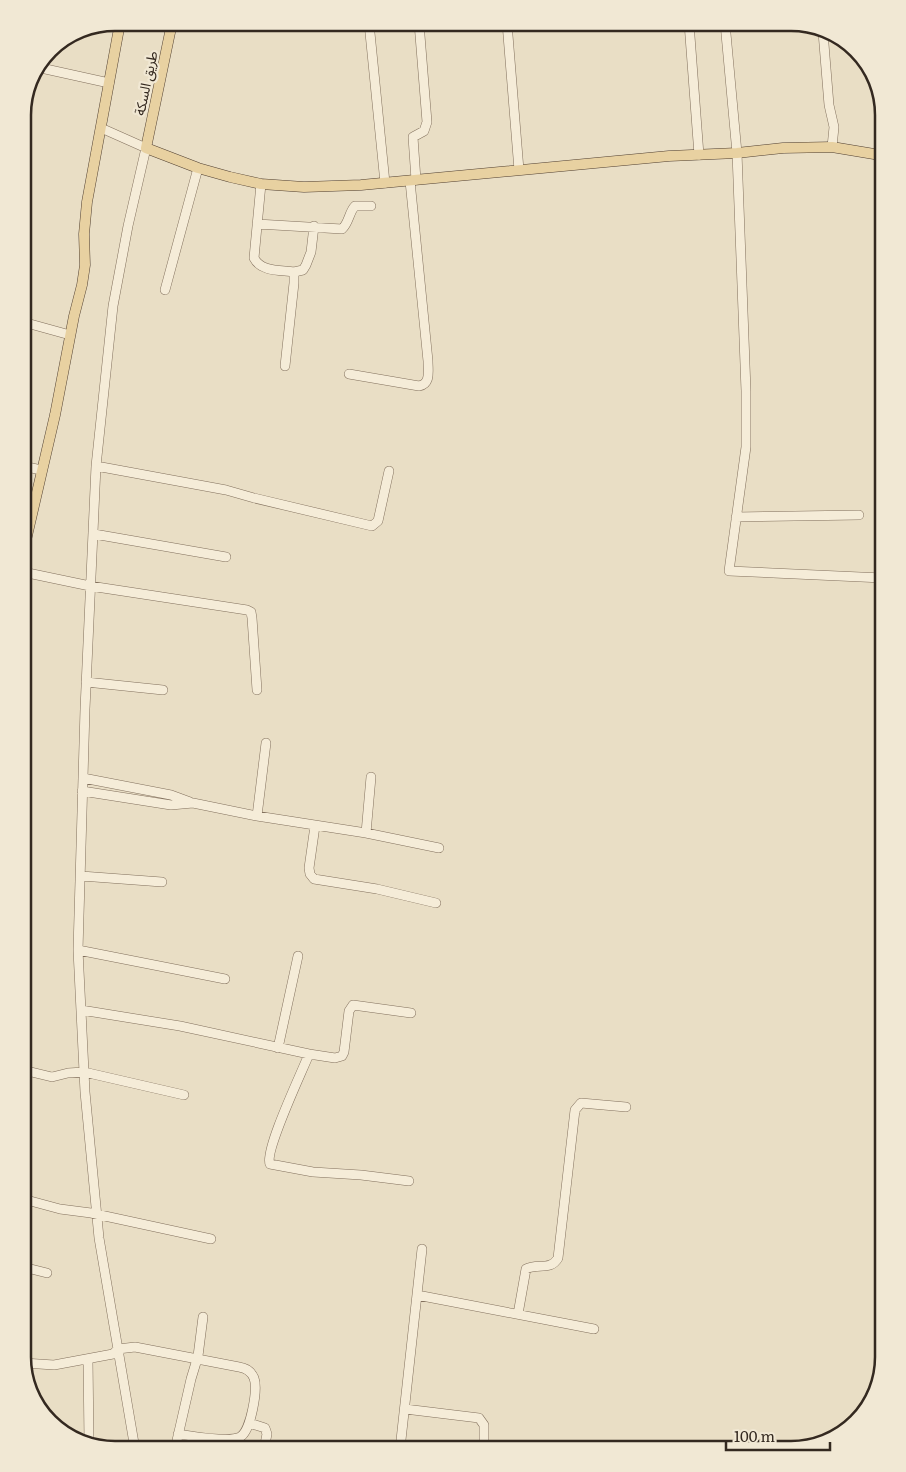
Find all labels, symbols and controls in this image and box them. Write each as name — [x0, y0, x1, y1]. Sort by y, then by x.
street label: طريق السكة — [128, 49, 163, 117]
scale bar — [726, 1420, 830, 1452]
text: 100 m — [734, 1424, 775, 1447]

